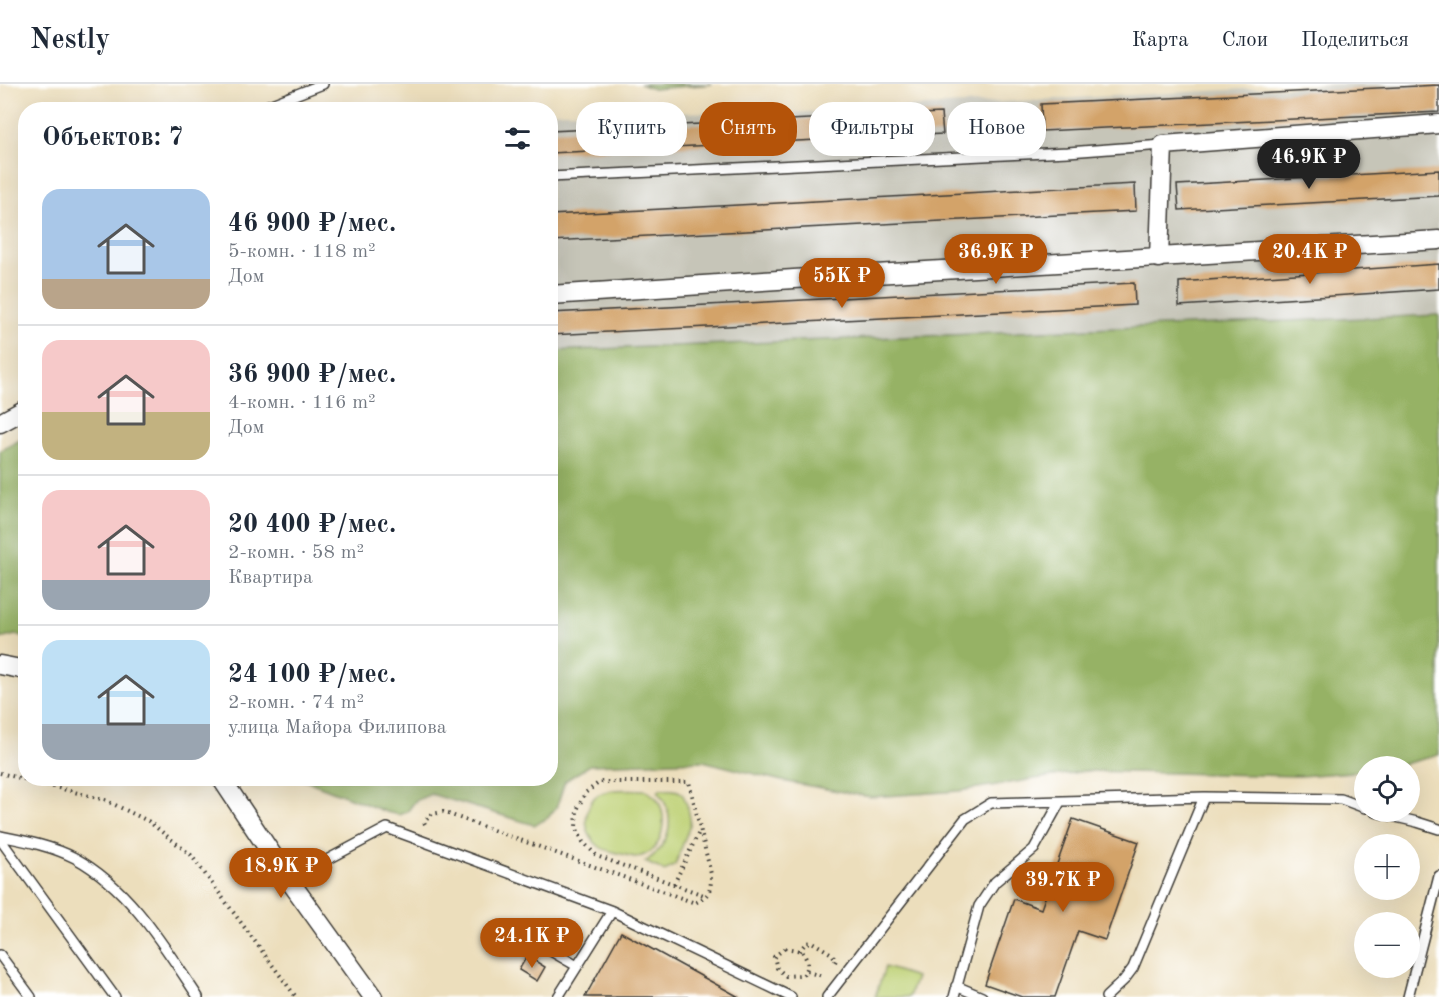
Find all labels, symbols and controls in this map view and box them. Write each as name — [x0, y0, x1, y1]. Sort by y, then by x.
text: Nestly — [30, 27, 110, 55]
text: Карта — [1132, 30, 1189, 51]
text: Слои — [1222, 30, 1268, 51]
text: Поделиться — [1301, 30, 1409, 51]
chip: Купить — [576, 102, 687, 156]
chip: Снять — [699, 102, 797, 156]
chip: Фильтры — [809, 102, 935, 156]
chip: Новое — [947, 102, 1046, 156]
icon: filters — [501, 122, 534, 155]
text: Объектов: 7 — [42, 125, 183, 151]
pin: 46.9K ₽ — [1254, 139, 1364, 190]
text: 46.9K ₽ — [1271, 148, 1347, 168]
text: 46 900 ₽/мес. — [228, 211, 396, 237]
icon: home — [90, 213, 162, 285]
pin: 36.9K ₽ — [941, 234, 1051, 285]
pin: 20.4K ₽ — [1255, 234, 1365, 285]
text: 5-комн. · 118 m² — [228, 242, 376, 262]
text: 36.9K ₽ — [958, 243, 1034, 263]
text: 20.4K ₽ — [1272, 243, 1348, 263]
pin: 55K ₽ — [800, 258, 884, 309]
text: Дом — [228, 267, 264, 287]
text: 55K ₽ — [813, 267, 871, 287]
text: 36 900 ₽/мес. — [228, 362, 396, 388]
icon: home — [90, 364, 162, 436]
text: 4-комн. · 116 m² — [228, 393, 376, 413]
text: Дом — [228, 418, 264, 438]
text: 20 400 ₽/мес. — [228, 512, 396, 538]
icon: home — [90, 514, 162, 586]
text: 2-комн. · 58 m² — [228, 543, 364, 563]
text: Квартира — [228, 568, 313, 588]
text: 24 100 ₽/мес. — [228, 662, 396, 688]
icon: home — [90, 664, 162, 736]
text: 2-комн. · 74 m² — [228, 693, 364, 713]
text: улица Майора Филипова — [228, 718, 447, 738]
map controls — [1354, 756, 1420, 978]
button: locate — [1354, 756, 1420, 822]
button: + — [1354, 834, 1420, 900]
pin: 18.9K ₽ — [226, 848, 336, 899]
text: 18.9K ₽ — [243, 857, 319, 877]
pin: 39.7K ₽ — [1008, 862, 1118, 913]
text: 39.7K ₽ — [1025, 871, 1101, 891]
button: − — [1354, 912, 1420, 978]
pin: 24.1K ₽ — [477, 918, 587, 969]
text: 24.1K ₽ — [494, 927, 570, 947]

